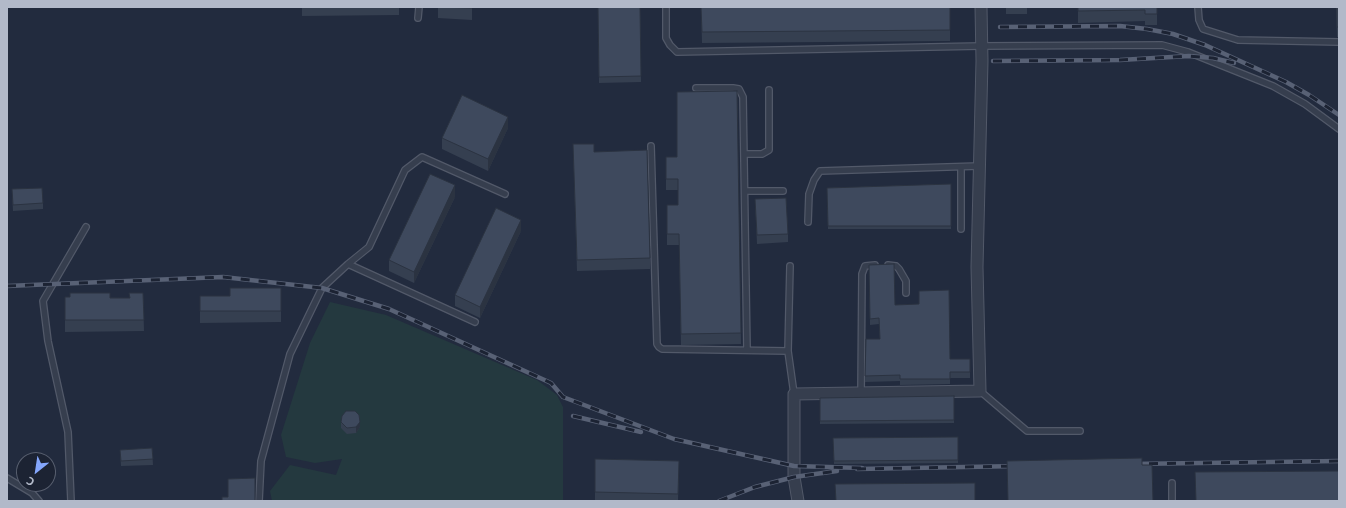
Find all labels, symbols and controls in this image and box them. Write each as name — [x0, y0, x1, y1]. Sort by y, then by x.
north arrow — [16, 452, 56, 492]
text: С — [23, 474, 37, 490]

